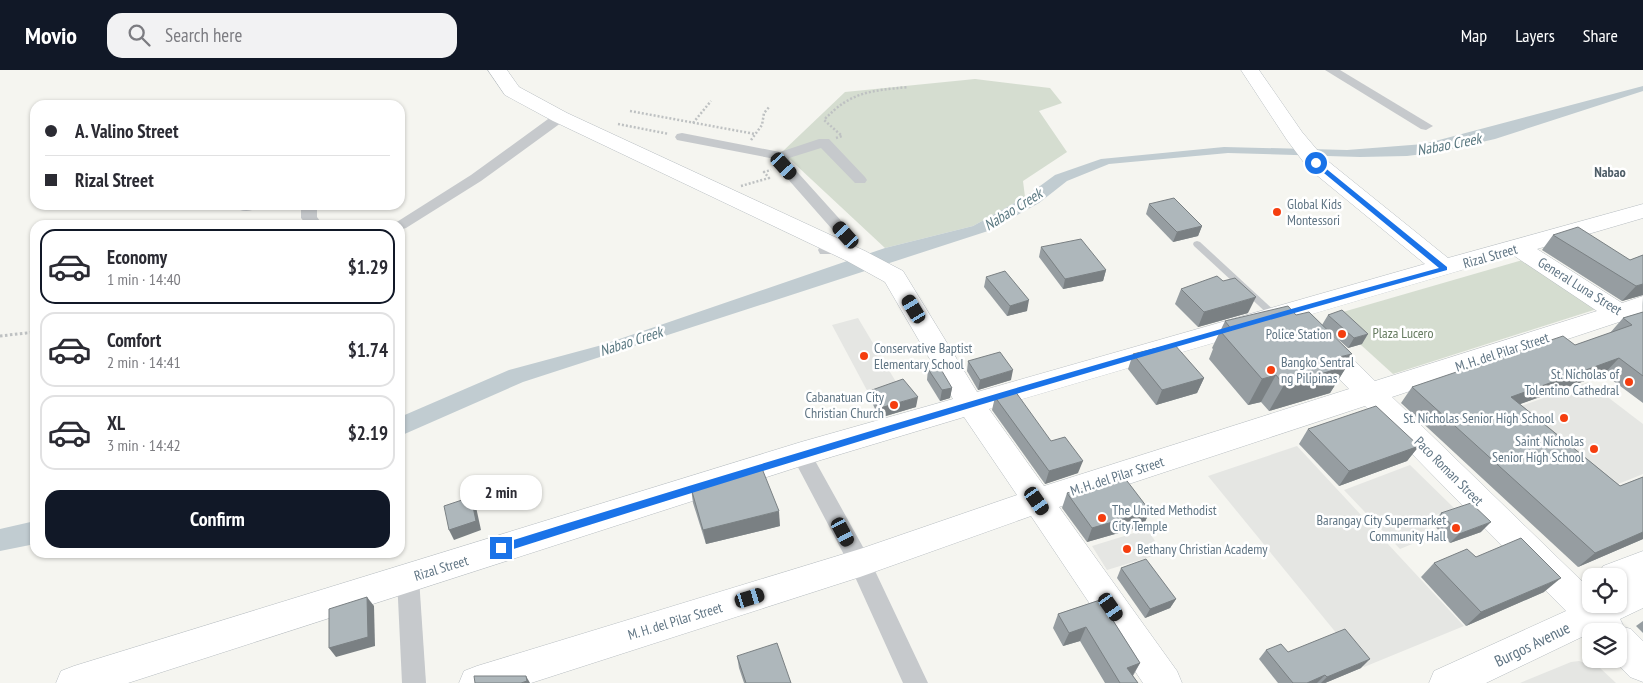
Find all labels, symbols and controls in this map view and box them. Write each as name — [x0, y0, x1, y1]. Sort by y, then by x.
search box — [107, 13, 457, 58]
text: Movio — [25, 20, 77, 51]
icon: search — [125, 21, 153, 49]
text: Search here — [165, 23, 242, 47]
text: Map — [1461, 24, 1487, 47]
text: Layers — [1515, 24, 1555, 47]
text: Share — [1583, 24, 1618, 47]
text: A. Valino Street — [75, 119, 179, 143]
water label: Nabao Creek — [1415, 128, 1485, 160]
car — [768, 150, 799, 182]
route start — [1305, 152, 1327, 174]
district label: Nabao — [1594, 163, 1626, 181]
text: Rizal Street — [75, 168, 154, 192]
water label: Nabao Creek — [980, 183, 1047, 234]
place label: Global Kids Montessori — [1287, 195, 1342, 229]
marker: Global Kids Montessori — [1271, 206, 1283, 218]
car — [830, 219, 861, 251]
street label: Rizal Street — [1461, 240, 1519, 272]
icon: car — [47, 244, 92, 289]
text: Economy — [107, 245, 167, 269]
street label: General Luna Street — [1535, 253, 1625, 319]
text: $1.29 — [348, 255, 388, 279]
text: 1 min · 14:40 — [107, 269, 181, 289]
car — [899, 292, 928, 326]
water label: Nabao Creek — [597, 321, 667, 360]
park label: Plaza Lucero — [1373, 324, 1433, 342]
place label: Police Station — [1266, 325, 1332, 343]
icon: car — [47, 327, 92, 372]
text: Comfort — [107, 328, 161, 352]
marker: Police Station — [1336, 328, 1348, 340]
street label: M. H. del Pilar Street — [1453, 328, 1551, 376]
text: $1.74 — [348, 338, 388, 362]
place label: Conservative Baptist Elementary School — [874, 339, 973, 373]
marker: Conservative Baptist Elementary School — [858, 350, 870, 362]
text: 2 min · 14:41 — [107, 352, 181, 372]
place label: Bangko Sentral ng Pilipinas — [1281, 353, 1355, 387]
marker: Bangko Sentral ng Pilipinas — [1265, 364, 1277, 376]
place label: St. Nicholas of Tolentino Cathedral — [1525, 365, 1620, 399]
marker: St. Nicholas of Tolentino Cathedral — [1623, 376, 1635, 388]
place label: Cabanatuan City Christian Church — [805, 388, 885, 422]
marker: Cabanatuan City Christian Church — [888, 399, 900, 411]
place label: St. Nicholas Senior High School — [1403, 409, 1555, 427]
icon: car — [47, 410, 92, 455]
text: XL — [107, 411, 125, 435]
marker: St. Nicholas Senior High School — [1558, 412, 1570, 424]
text: $2.19 — [348, 421, 388, 445]
place label: Saint Nicholas Senior High School — [1492, 432, 1585, 466]
street label: Paco Roman Street — [1411, 433, 1487, 509]
text: 3 min · 14:42 — [107, 435, 181, 455]
marker: Saint Nicholas Senior High School — [1588, 443, 1600, 455]
street label: M. H. del Pilar Street — [1068, 452, 1166, 500]
callout: 2 min — [460, 476, 542, 510]
text: 2 min — [485, 482, 517, 502]
car — [1022, 484, 1051, 518]
button: Confirm — [45, 490, 390, 548]
place label: The United Methodist City Temple — [1112, 501, 1217, 535]
place label: Barangay City Supermarket Community Hall — [1316, 511, 1447, 545]
marker: The United Methodist City Temple — [1096, 512, 1108, 524]
car — [829, 515, 856, 549]
marker: Barangay City Supermarket Community Hall — [1450, 522, 1462, 534]
route end — [490, 537, 512, 559]
place label: Bethany Christian Academy — [1137, 540, 1268, 558]
marker: Bethany Christian Academy — [1121, 543, 1133, 555]
street label: Rizal Street — [412, 551, 470, 585]
map controls — [1582, 568, 1627, 668]
button: locate — [1582, 568, 1627, 613]
car — [733, 586, 766, 610]
car — [1096, 590, 1125, 624]
street label: M. H. del Pilar Street — [626, 598, 724, 644]
street label: Burgos Avenue — [1491, 617, 1573, 671]
button: layers — [1582, 623, 1627, 668]

